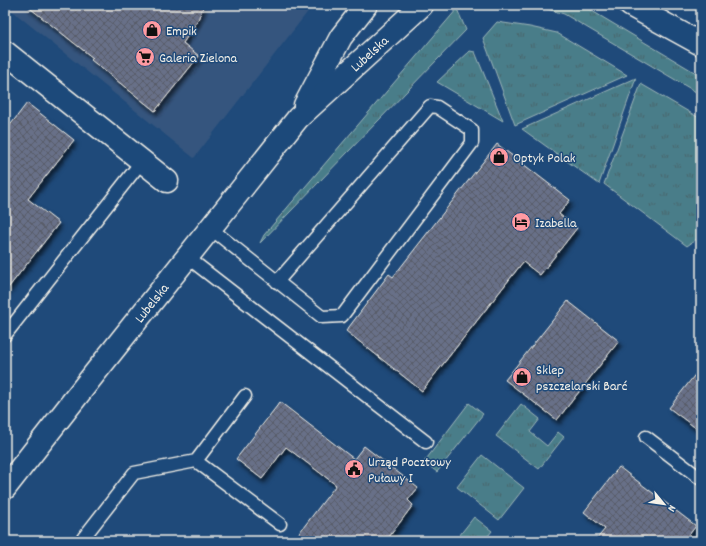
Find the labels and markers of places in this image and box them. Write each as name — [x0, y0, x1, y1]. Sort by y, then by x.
shop icon: Empik — [141, 19, 163, 41]
place label: Empik — [166, 22, 197, 42]
supermarket icon: Galeria Zielona — [134, 46, 156, 68]
place label: Galeria Zielona — [159, 49, 238, 69]
shop icon: Optyk Polak — [488, 146, 510, 168]
place label: Optyk Polak — [513, 149, 576, 169]
hotel icon: Izabella — [510, 211, 532, 233]
place label: Izabella — [535, 214, 577, 234]
place label: Sklep pszczelarski Barć — [536, 361, 628, 397]
shop icon: Sklep pszczelarski Barć — [511, 366, 533, 388]
place label: Urząd Pocztowy Puławy I — [368, 453, 451, 489]
public building icon: Urząd Pocztowy Puławy I — [343, 458, 365, 480]

